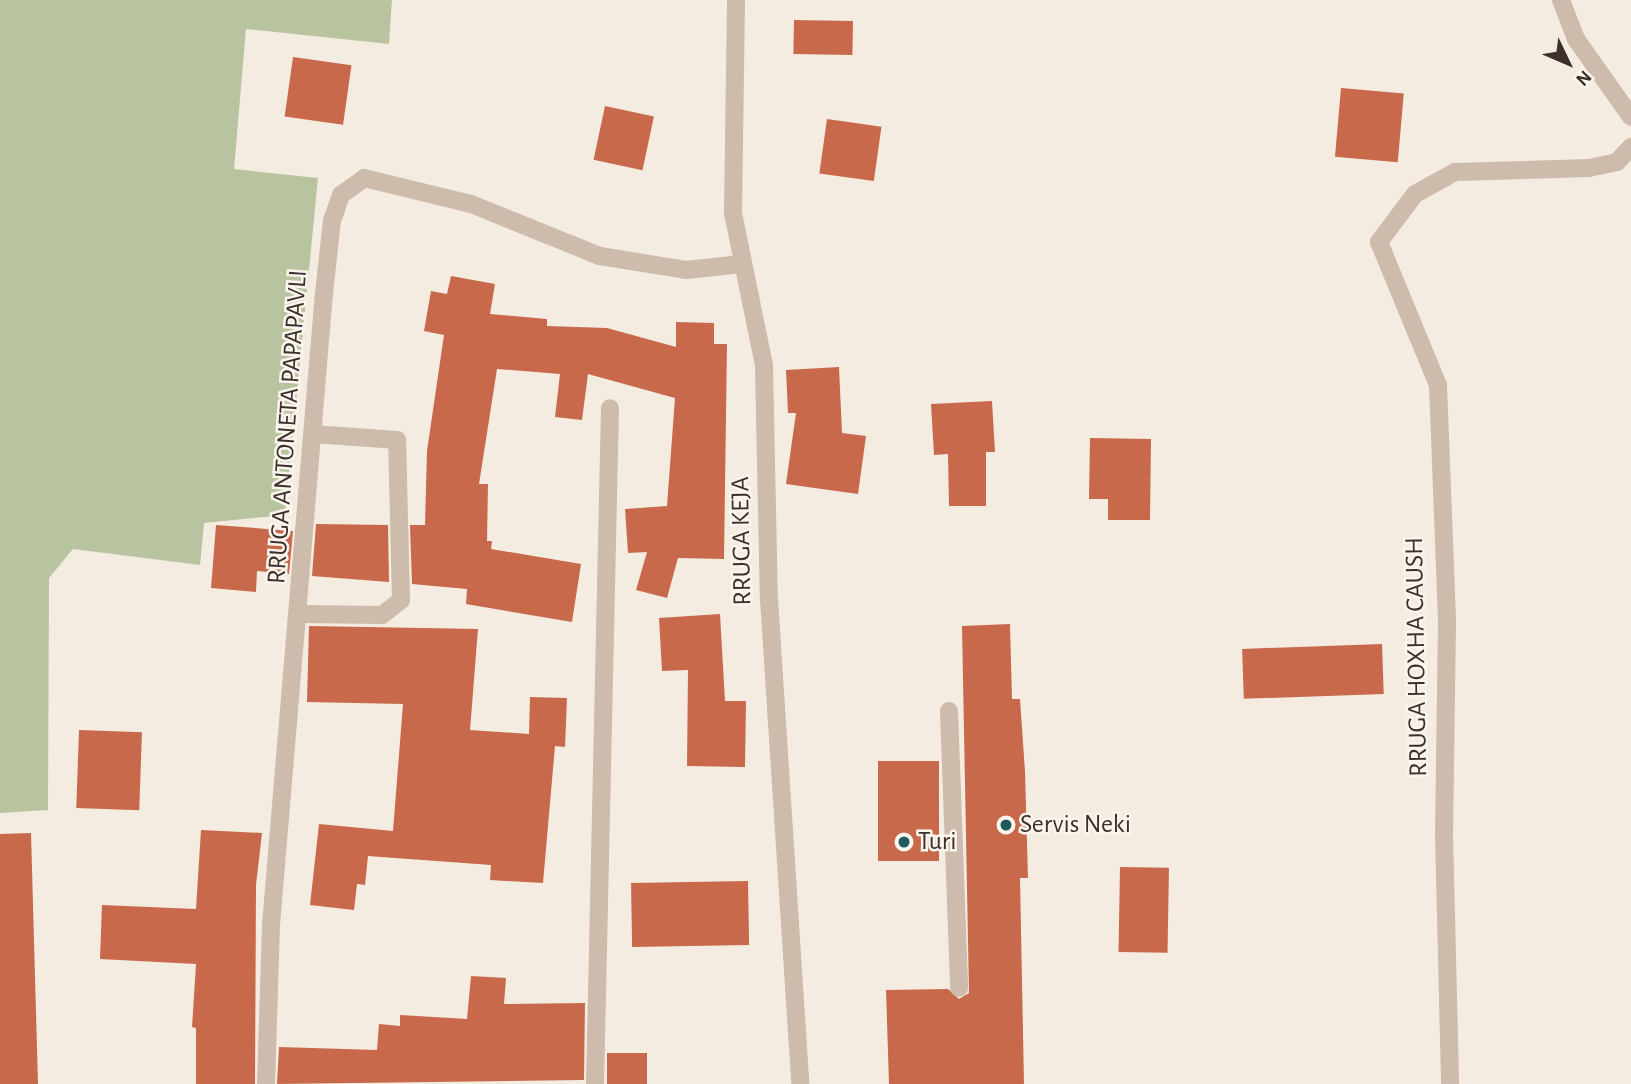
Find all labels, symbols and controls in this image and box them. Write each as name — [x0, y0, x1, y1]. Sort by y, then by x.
north arrow — [1533, 28, 1603, 98]
text: N — [1572, 67, 1595, 89]
street label: RRUGA ANTONETA PAPAPAVLI — [261, 269, 315, 585]
street label: RRUGA KEJA — [725, 476, 759, 606]
street label: RRUGA HOXHA CAUSH — [1399, 537, 1435, 777]
place label: Servis Neki — [1020, 809, 1131, 841]
marker: Servis Neki — [998, 817, 1014, 833]
place label: Turi — [918, 826, 957, 858]
marker: Turi — [896, 834, 912, 850]

